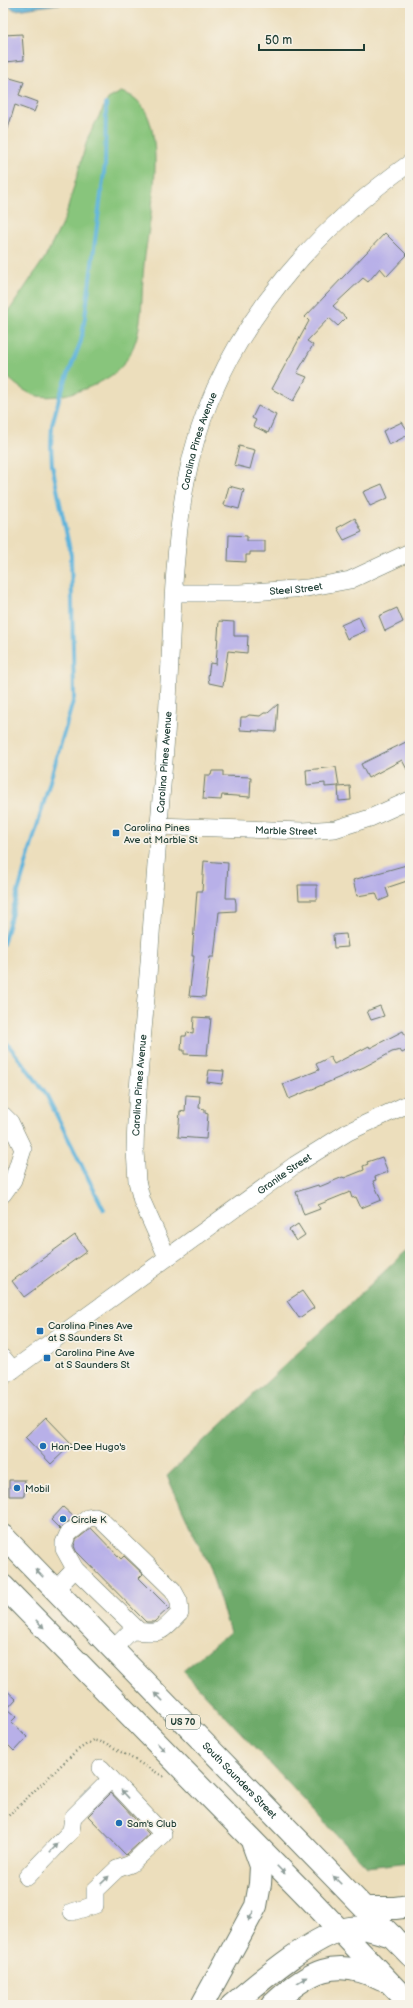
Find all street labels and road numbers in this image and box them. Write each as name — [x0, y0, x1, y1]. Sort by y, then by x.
street label: Carolina Pines Avenue — [179, 390, 220, 491]
street label: Steel Street — [269, 580, 323, 598]
street label: Carolina Pines Avenue — [155, 711, 174, 813]
street label: Marble Street — [255, 824, 317, 838]
street label: Carolina Pines Avenue — [130, 1034, 150, 1136]
street label: Granite Street — [255, 1151, 314, 1197]
road number: US 70 — [166, 1715, 200, 1729]
street label: South Saunders Street — [199, 1740, 279, 1821]

